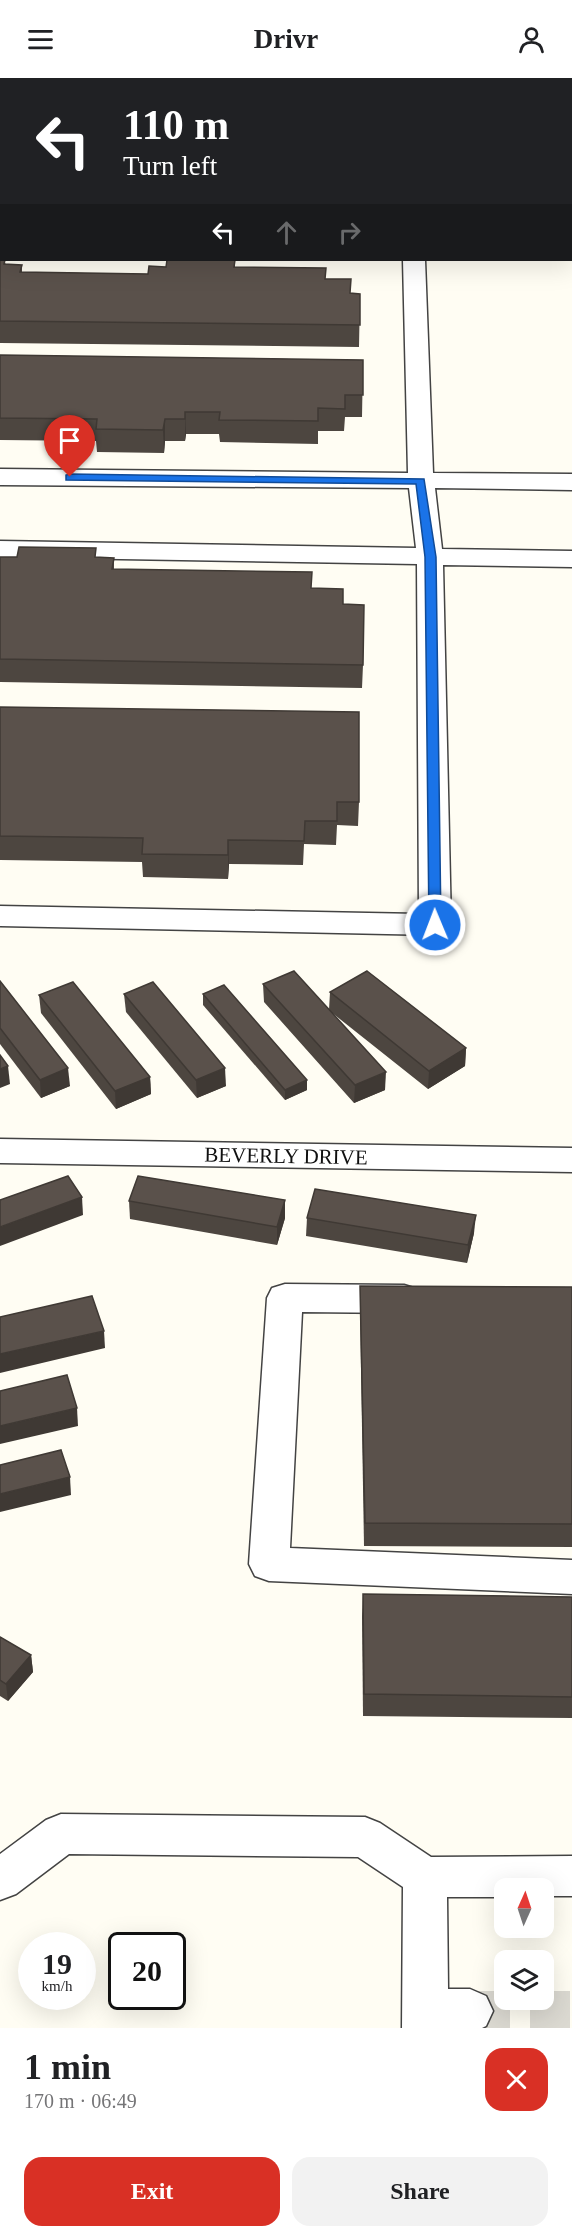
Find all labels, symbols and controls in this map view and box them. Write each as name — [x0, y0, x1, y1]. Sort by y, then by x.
icon: menu — [24, 23, 57, 56]
icon: person — [515, 23, 548, 56]
text: Drivr — [254, 24, 318, 54]
icon: left — [24, 102, 102, 180]
text: 110 m — [123, 102, 229, 148]
text: Turn left — [123, 151, 217, 181]
icon: left — [207, 216, 240, 249]
icon: ahead — [270, 216, 303, 249]
icon: right — [333, 216, 366, 249]
pin — [44, 415, 95, 477]
icon: arrive — [53, 424, 86, 457]
position arrow — [403, 893, 467, 957]
street label: BEVERLY DRIVE — [204, 1143, 368, 1169]
north arrow — [494, 1878, 554, 1938]
map controls — [494, 1878, 554, 2010]
speed limit sign: 20 — [108, 1932, 186, 2010]
text: 19 — [42, 1947, 72, 1980]
button: layers — [494, 1950, 554, 2010]
text: km/h — [42, 1978, 72, 1994]
text: 1 min — [24, 2047, 111, 2087]
button: close — [485, 2048, 548, 2111]
text: 170 m · 06:49 — [24, 2090, 137, 2112]
button: Exit — [24, 2157, 280, 2226]
button: Share — [292, 2157, 548, 2226]

